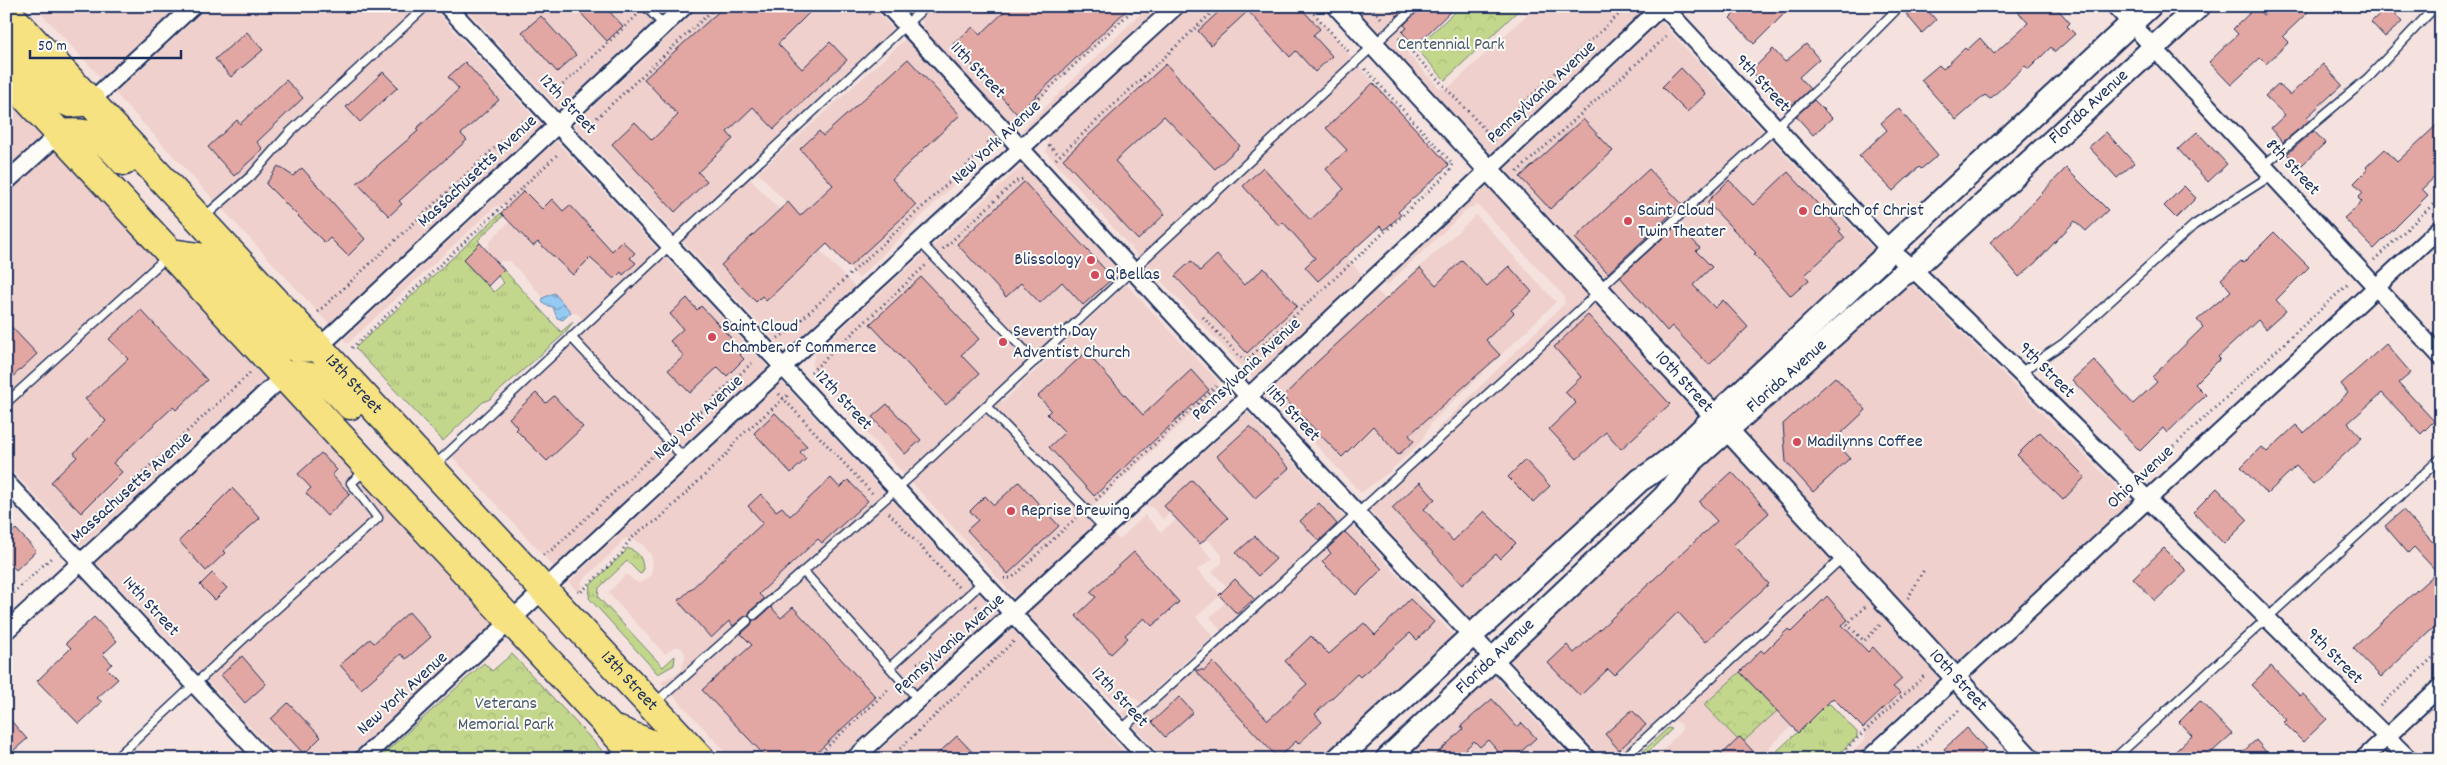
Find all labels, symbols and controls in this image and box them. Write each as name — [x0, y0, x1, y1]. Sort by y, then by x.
scale bar — [30, 28, 181, 60]
park label: Centennial Park — [1397, 33, 1505, 58]
text: 50 m — [38, 36, 67, 58]
street label: Pennsylvania Avenue — [1482, 36, 1602, 150]
street label: 11th Street — [943, 37, 1011, 105]
street label: 9th Street — [1729, 50, 1796, 119]
street label: Florida Avenue — [2043, 64, 2134, 151]
street label: 12th Street — [532, 69, 602, 141]
street label: New York Avenue — [947, 95, 1047, 191]
street label: Massachusetts Avenue — [413, 110, 543, 234]
street label: 8th Street — [2259, 134, 2325, 202]
place label: Saint Cloud Twin Theater — [1638, 199, 1726, 245]
place label: Church of Christ — [1813, 199, 1924, 224]
marker: Church of Christ — [1797, 205, 1809, 217]
marker: Saint Cloud Twin Theater — [1622, 215, 1634, 227]
place label: Blissology — [1014, 248, 1082, 273]
marker: Blissology — [1085, 254, 1097, 266]
place label: Q'Bellas — [1105, 263, 1160, 288]
marker: Q'Bellas — [1089, 269, 1101, 281]
street label: Pennsylvania Avenue — [1187, 313, 1307, 427]
place label: Saint Cloud Chamber of Commerce — [722, 315, 876, 361]
place label: Seventh Day Adventist Church — [1013, 320, 1130, 366]
marker: Saint Cloud Chamber of Commerce — [706, 331, 718, 343]
street label: Florida Avenue — [1741, 334, 1833, 419]
marker: Seventh Day Adventist Church — [997, 336, 1009, 348]
street label: 9th Street — [2012, 337, 2080, 405]
street label: 10th Street — [1649, 346, 1719, 419]
street label: 13th Street — [319, 349, 388, 421]
street label: 12th Street — [808, 365, 878, 437]
street label: New York Avenue — [649, 370, 749, 466]
street label: 11th Street — [1259, 380, 1325, 449]
street label: Massachusetts Avenue — [66, 427, 198, 549]
place label: Madilynns Coffee — [1807, 430, 1923, 455]
marker: Madilynns Coffee — [1791, 436, 1803, 448]
street label: Ohio Avenue — [2102, 440, 2180, 516]
place label: Reprise Brewing — [1021, 499, 1130, 524]
marker: Reprise Brewing — [1005, 505, 1017, 517]
street label: 14th Street — [116, 571, 185, 643]
street label: Pennsylvania Avenue — [889, 588, 1011, 702]
street label: Florida Avenue — [1450, 613, 1541, 700]
street label: 9th Street — [2300, 623, 2368, 691]
street label: 10th Street — [1923, 644, 1993, 717]
street label: 13th Street — [594, 645, 664, 717]
street label: New York Avenue — [352, 646, 454, 742]
street label: 12th Street — [1084, 662, 1154, 734]
park label: Veterans Memorial Park — [458, 692, 554, 738]

